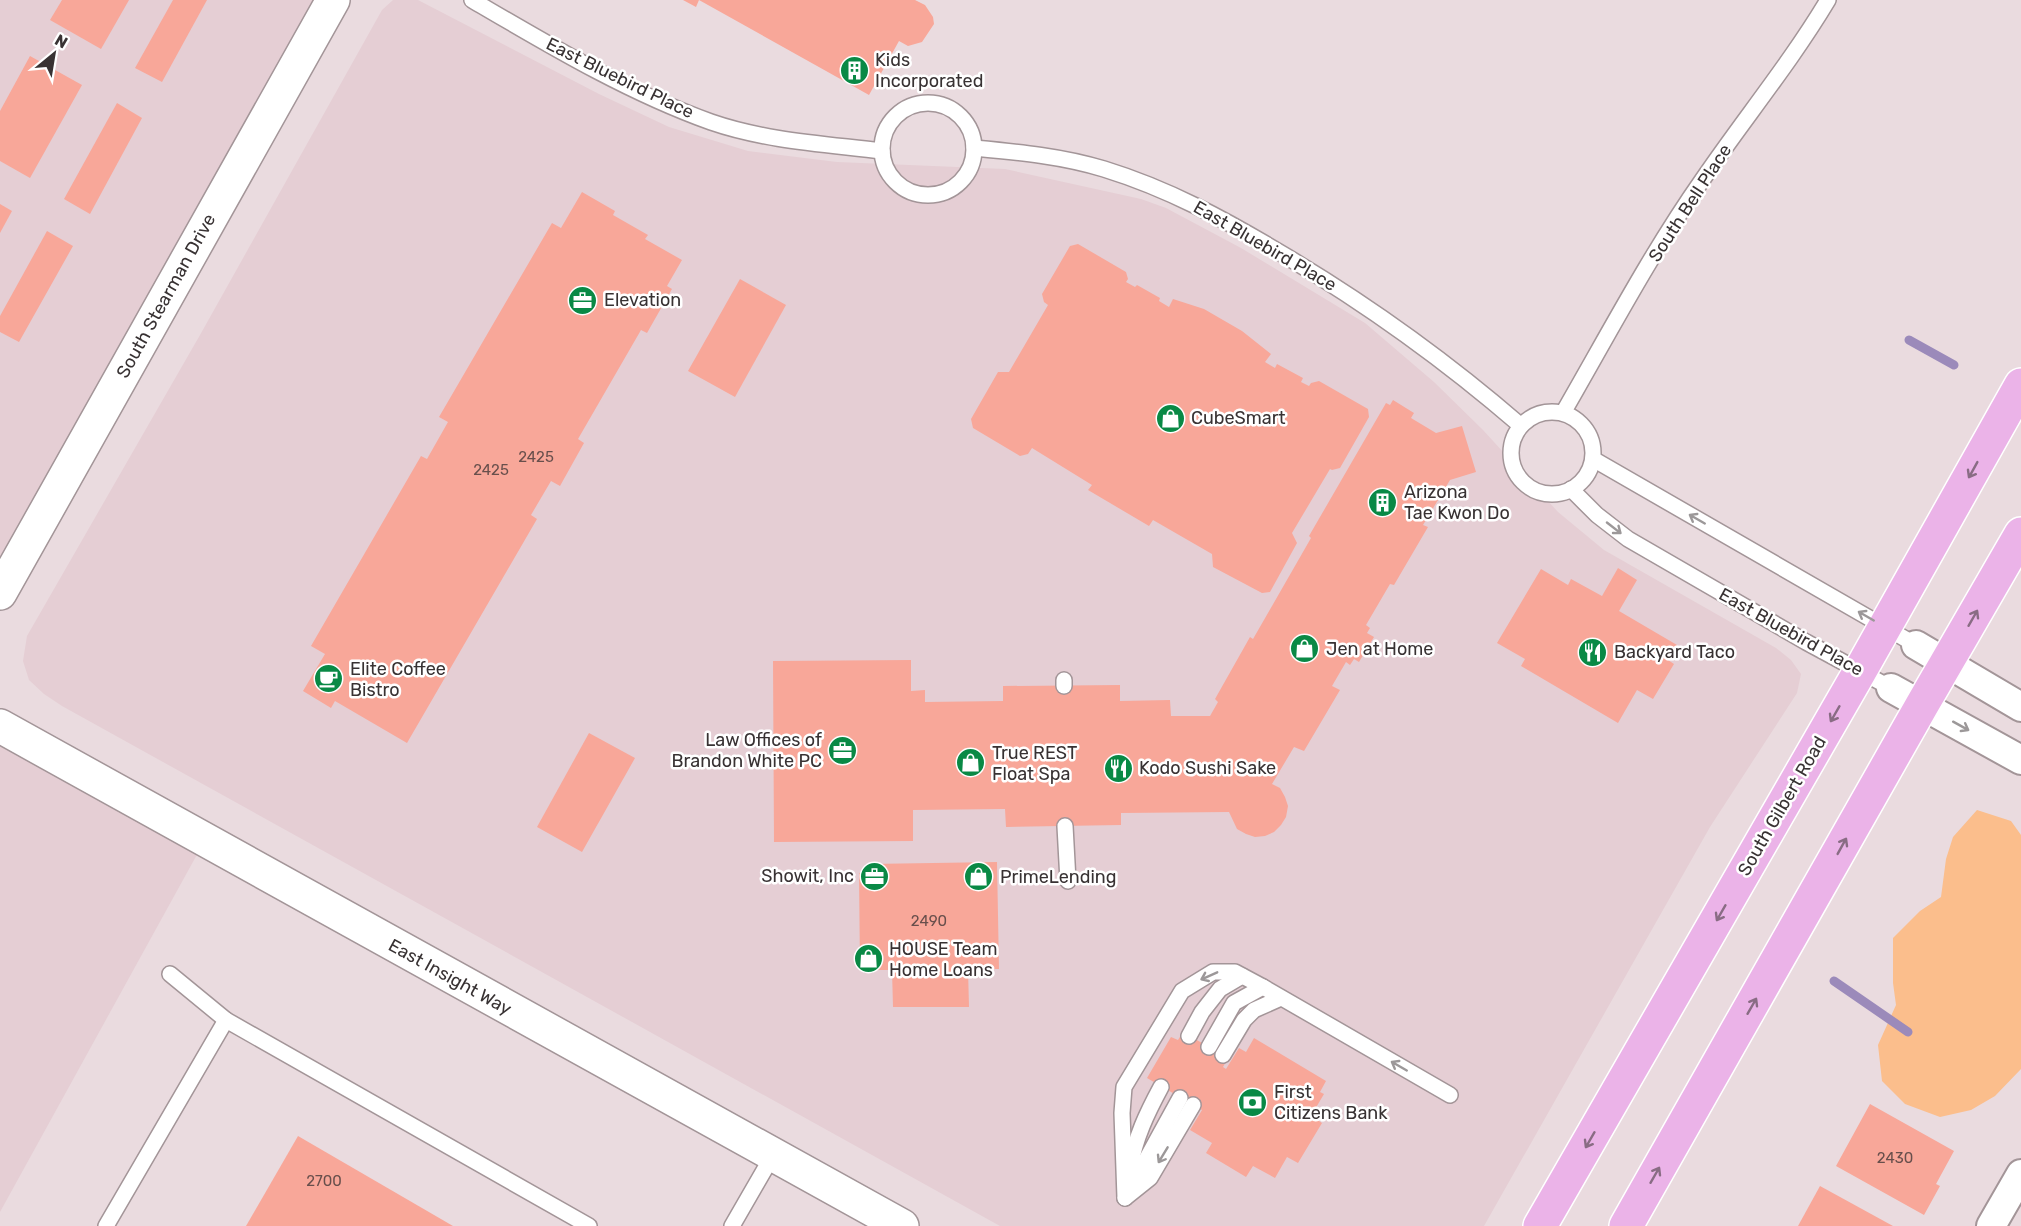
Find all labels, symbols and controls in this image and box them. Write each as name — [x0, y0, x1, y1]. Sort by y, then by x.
north arrow — [24, 24, 84, 84]
text: N — [52, 30, 71, 53]
street label: East Bluebird Place — [543, 33, 697, 123]
place label: Kids Incorporated — [875, 49, 983, 92]
building icon: Kids Incorporated — [838, 54, 870, 86]
street label: South Bell Place — [1644, 140, 1736, 266]
street label: East Bluebird Place — [1190, 196, 1340, 296]
street label: South Stearman Drive — [112, 210, 220, 382]
office icon: Elevation — [567, 284, 599, 316]
place label: Elevation — [604, 289, 681, 311]
shop icon: CubeSmart — [1154, 402, 1186, 434]
place label: CubeSmart — [1191, 407, 1286, 429]
house number: 2425 — [518, 448, 554, 466]
house number: 2425 — [473, 461, 509, 479]
one-way arrow — [1967, 461, 1979, 478]
place label: Arizona Tae Kwon Do — [1404, 481, 1510, 524]
building icon: Arizona Tae Kwon Do — [1367, 486, 1399, 518]
one-way arrow — [1688, 513, 1706, 524]
one-way arrow — [1606, 522, 1622, 535]
street label: East Bluebird Place — [1715, 583, 1867, 681]
one-way arrow — [1858, 610, 1875, 622]
one-way arrow — [1968, 610, 1979, 628]
shop icon: Jen at Home — [1289, 633, 1321, 665]
restaurant icon: Backyard Taco — [1577, 636, 1609, 668]
place label: Jen at Home — [1326, 638, 1433, 660]
place label: Backyard Taco — [1614, 641, 1735, 663]
place label: Elite Coffee Bistro — [350, 658, 446, 701]
cafe icon: Elite Coffee Bistro — [313, 663, 345, 695]
one-way arrow — [1829, 705, 1841, 722]
one-way arrow — [1952, 720, 1969, 732]
place label: Law Offices of Brandon White PC — [672, 729, 822, 772]
street label: South Gilbert Road — [1733, 732, 1831, 880]
office icon: Law Offices of Brandon White PC — [827, 734, 859, 766]
place label: True REST Float Spa — [992, 742, 1077, 785]
shop icon: True REST Float Spa — [955, 747, 987, 779]
restaurant icon: Kodo Sushi Sake — [1102, 752, 1134, 784]
place label: Kodo Sushi Sake — [1139, 757, 1276, 779]
one-way arrow — [1837, 838, 1848, 856]
office icon: Showit, Inc — [859, 860, 891, 892]
shop icon: PrimeLending — [963, 861, 995, 893]
place label: Showit, Inc — [761, 865, 854, 887]
place label: PrimeLending — [1000, 866, 1117, 888]
one-way arrow — [1715, 904, 1727, 921]
house number: 2490 — [911, 912, 947, 930]
street label: East Insight Way — [385, 934, 515, 1020]
place label: HOUSE Team Home Loans — [889, 938, 997, 981]
shop icon: HOUSE Team Home Loans — [852, 943, 884, 975]
one-way arrow — [1201, 971, 1219, 982]
one-way arrow — [1747, 997, 1758, 1015]
one-way arrow — [1391, 1060, 1408, 1072]
place label: First Citizens Bank — [1274, 1081, 1388, 1124]
bank icon: First Citizens Bank — [1237, 1086, 1269, 1118]
one-way arrow — [1583, 1131, 1595, 1148]
one-way arrow — [1157, 1146, 1169, 1163]
house number: 2430 — [1877, 1149, 1913, 1167]
one-way arrow — [1650, 1167, 1662, 1184]
house number: 2700 — [306, 1172, 342, 1190]

